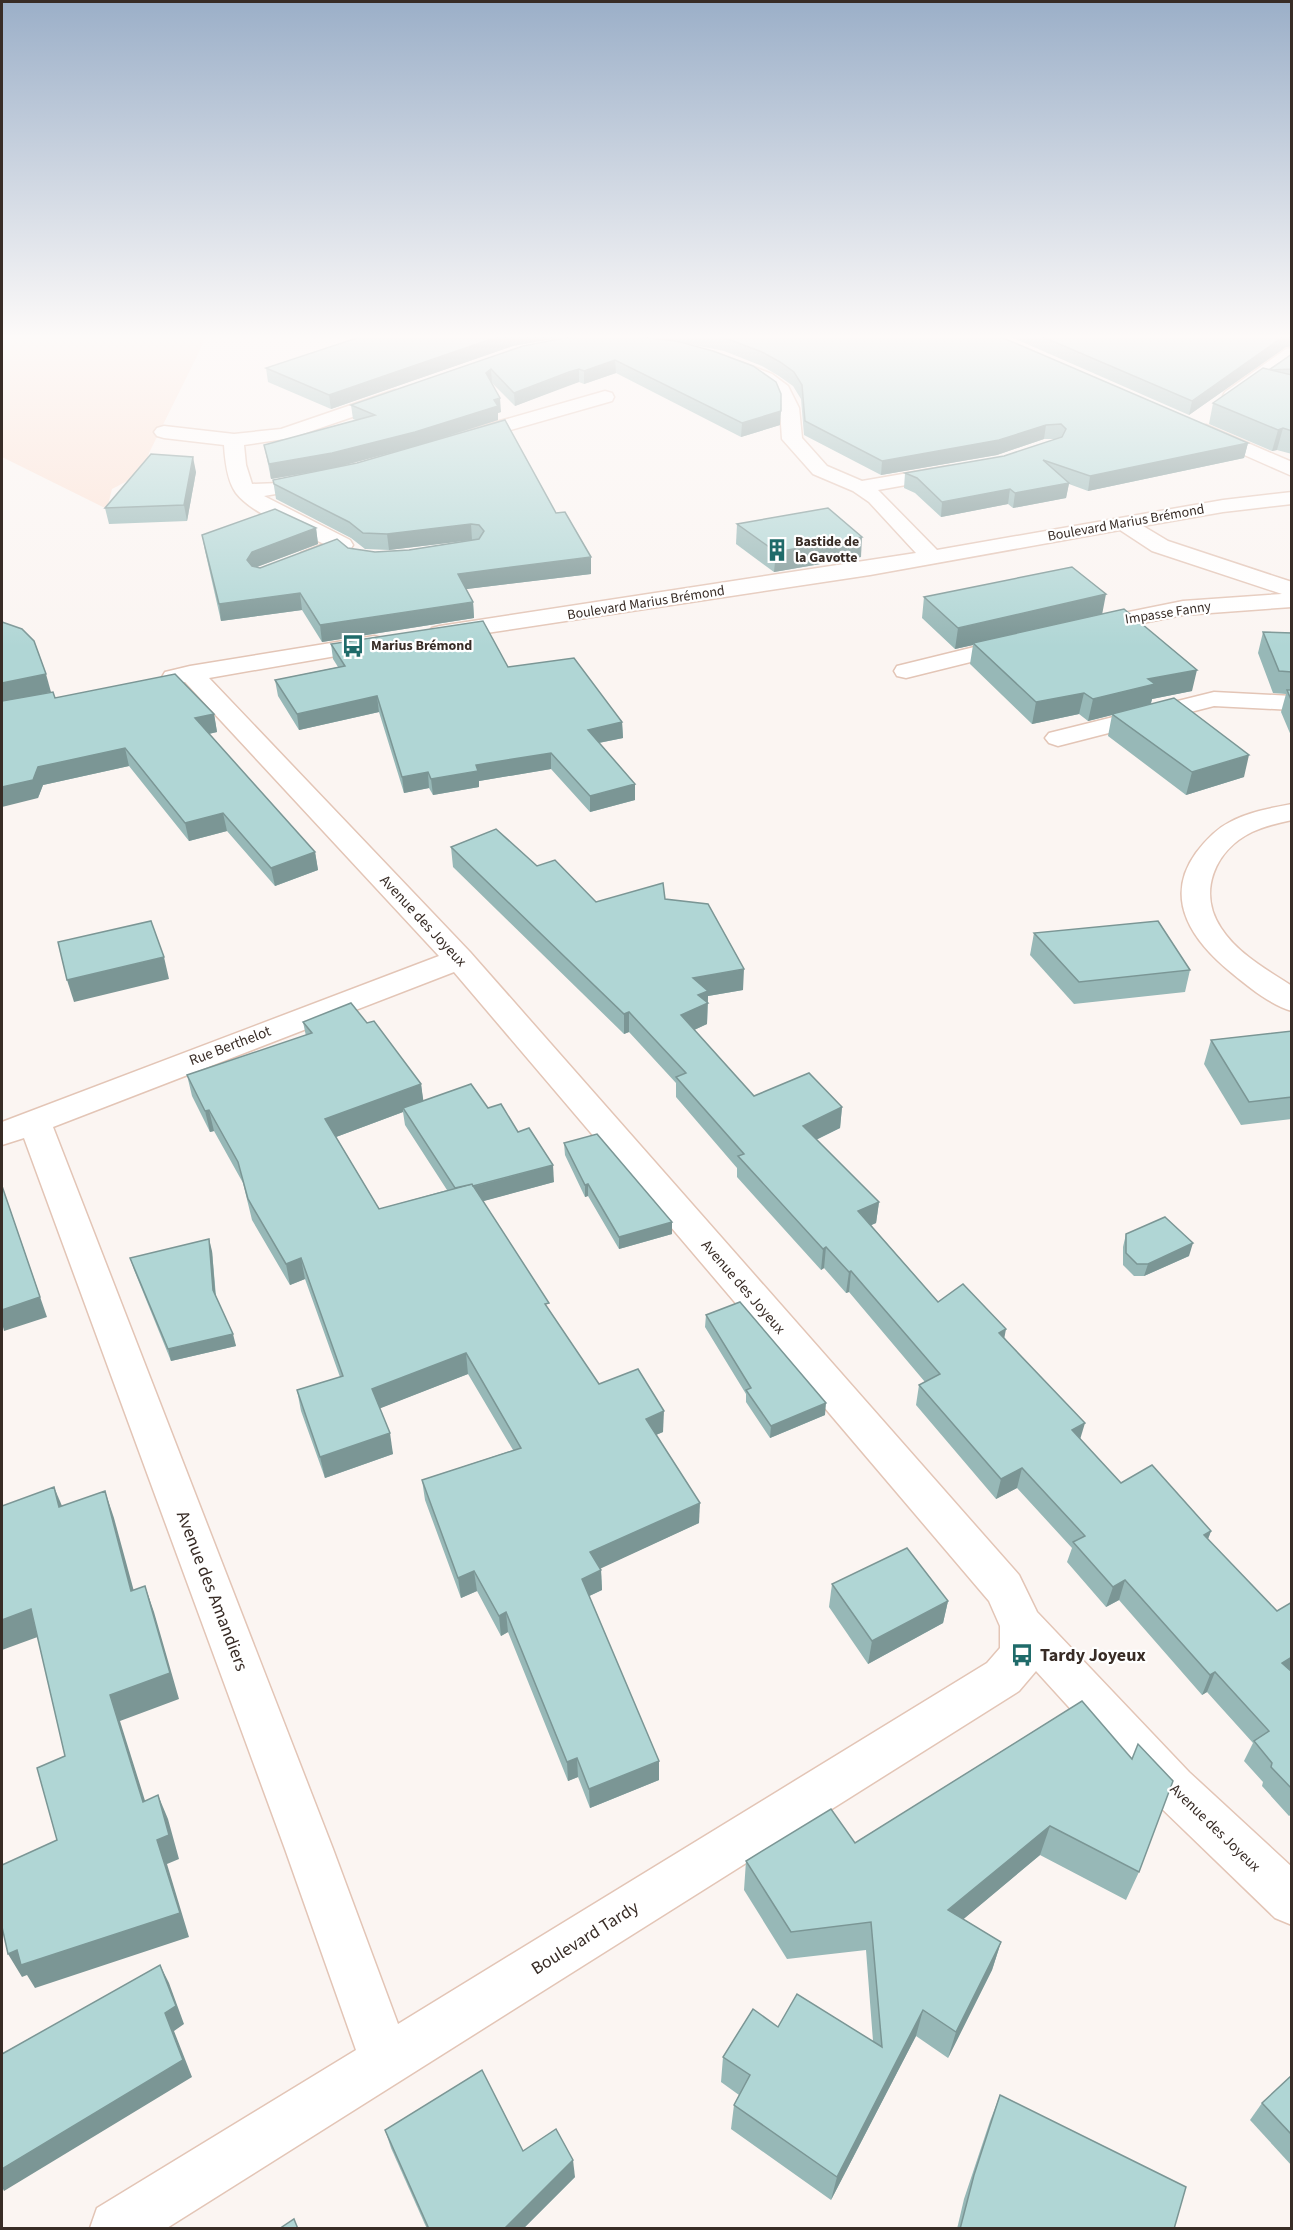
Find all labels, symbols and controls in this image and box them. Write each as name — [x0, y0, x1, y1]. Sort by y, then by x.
street label: Boulevard Marius Brémond — [1046, 499, 1206, 547]
place label: Bastide de la Gavotte — [795, 532, 859, 568]
building icon: Bastide de la Gavotte — [764, 537, 790, 563]
street label: Boulevard Marius Brémond — [566, 581, 726, 625]
street label: Impasse Fanny — [1124, 596, 1213, 630]
bus stop icon: Marius Brémond — [340, 633, 366, 659]
place label: Marius Brémond — [371, 636, 472, 656]
street label: Avenue des Joyeux — [375, 870, 471, 972]
street label: Rue Berthelot — [186, 1021, 274, 1071]
street label: Avenue des Joyeux — [696, 1235, 790, 1339]
street label: Avenue des Amandiers — [170, 1507, 254, 1675]
bus stop icon: Tardy Joyeux — [1009, 1642, 1035, 1668]
place label: Tardy Joyeux — [1040, 1643, 1146, 1668]
street label: Avenue des Joyeux — [1165, 1779, 1265, 1877]
street label: Boulevard Tardy — [526, 1895, 644, 1981]

